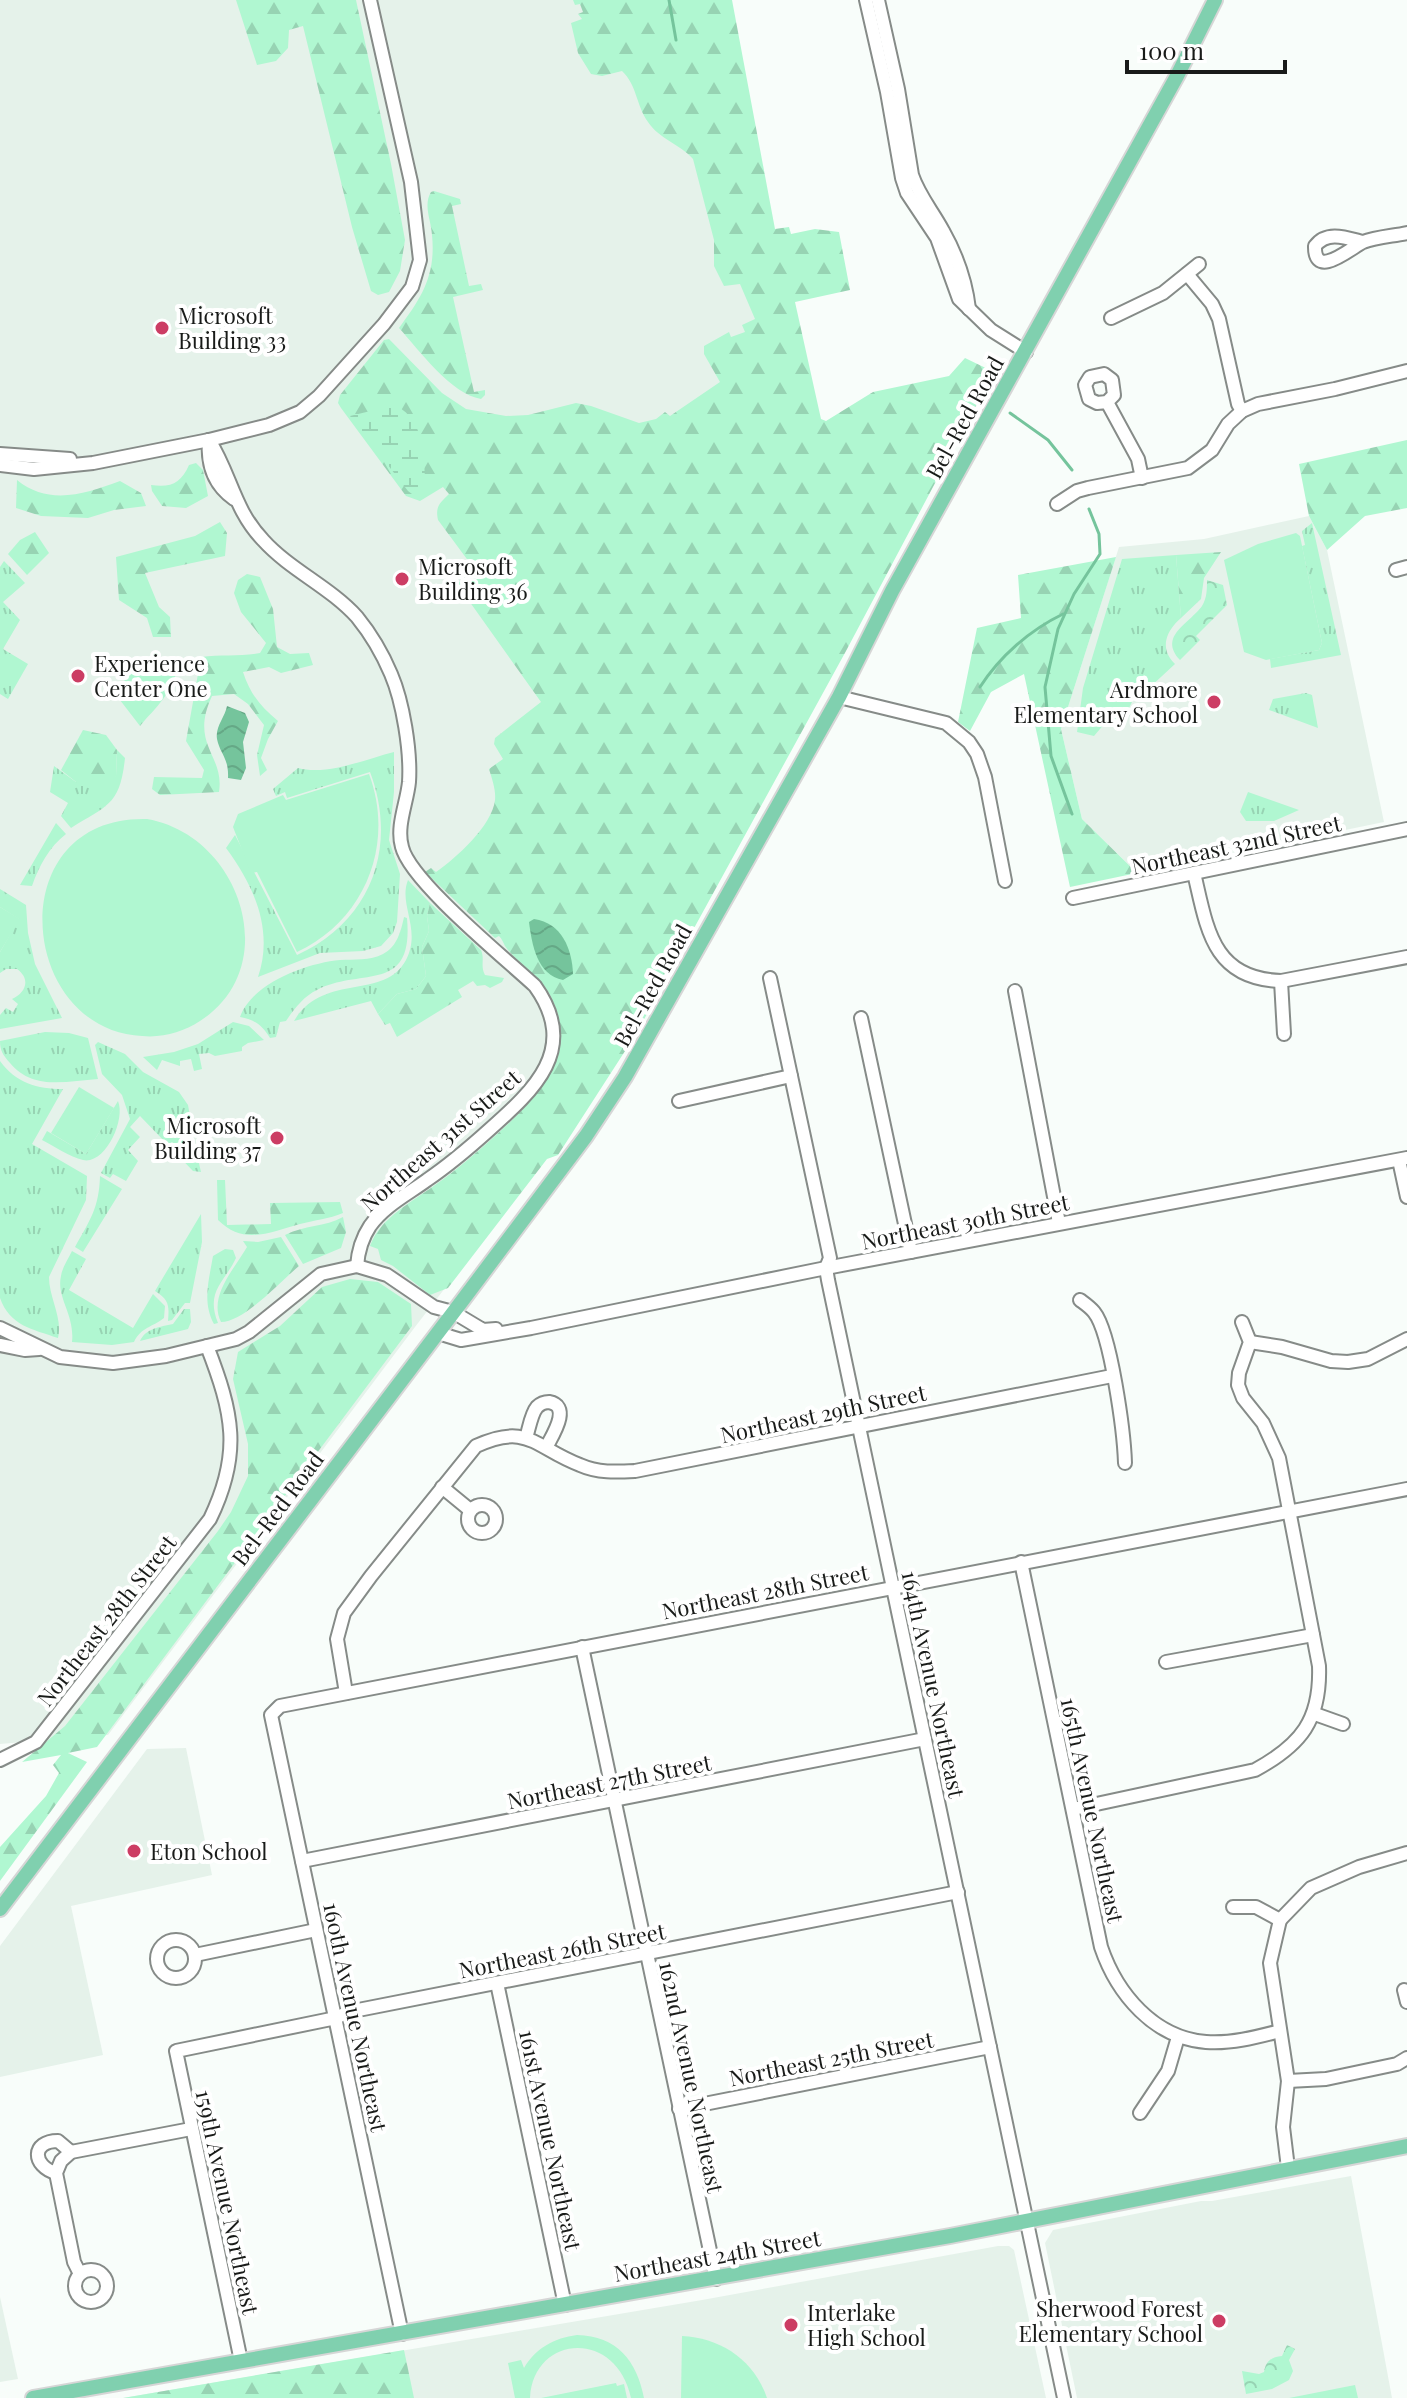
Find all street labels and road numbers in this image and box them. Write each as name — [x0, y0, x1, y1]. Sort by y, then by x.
street label: Bel-Red Road — [918, 350, 1010, 484]
street label: Northeast 32nd Street — [1128, 807, 1345, 881]
street label: Bel-Red Road — [606, 918, 698, 1052]
street label: Northeast 31st Street — [354, 1062, 527, 1218]
street label: Northeast 30th Street — [859, 1186, 1073, 1256]
street label: Northeast 29th Street — [717, 1376, 930, 1449]
street label: Bel-Red Road — [224, 1445, 330, 1571]
street label: Northeast 28th Street — [30, 1527, 183, 1712]
street label: Northeast 28th Street — [659, 1556, 872, 1626]
street label: 164th Avenue Northeast — [895, 1568, 973, 1801]
street label: 165th Avenue Northeast — [1054, 1695, 1132, 1927]
street label: Northeast 27th Street — [504, 1746, 715, 1815]
street label: 160th Avenue Northeast — [317, 1900, 395, 2136]
street label: Northeast 26th Street — [456, 1915, 669, 1985]
street label: 162nd Avenue Northeast — [653, 1958, 731, 2197]
street label: Northeast 25th Street — [726, 2023, 937, 2093]
street label: 161st Avenue Northeast — [513, 2027, 589, 2254]
street label: 159th Avenue Northeast — [190, 2087, 267, 2318]
street label: Northeast 24th Street — [611, 2222, 824, 2288]

